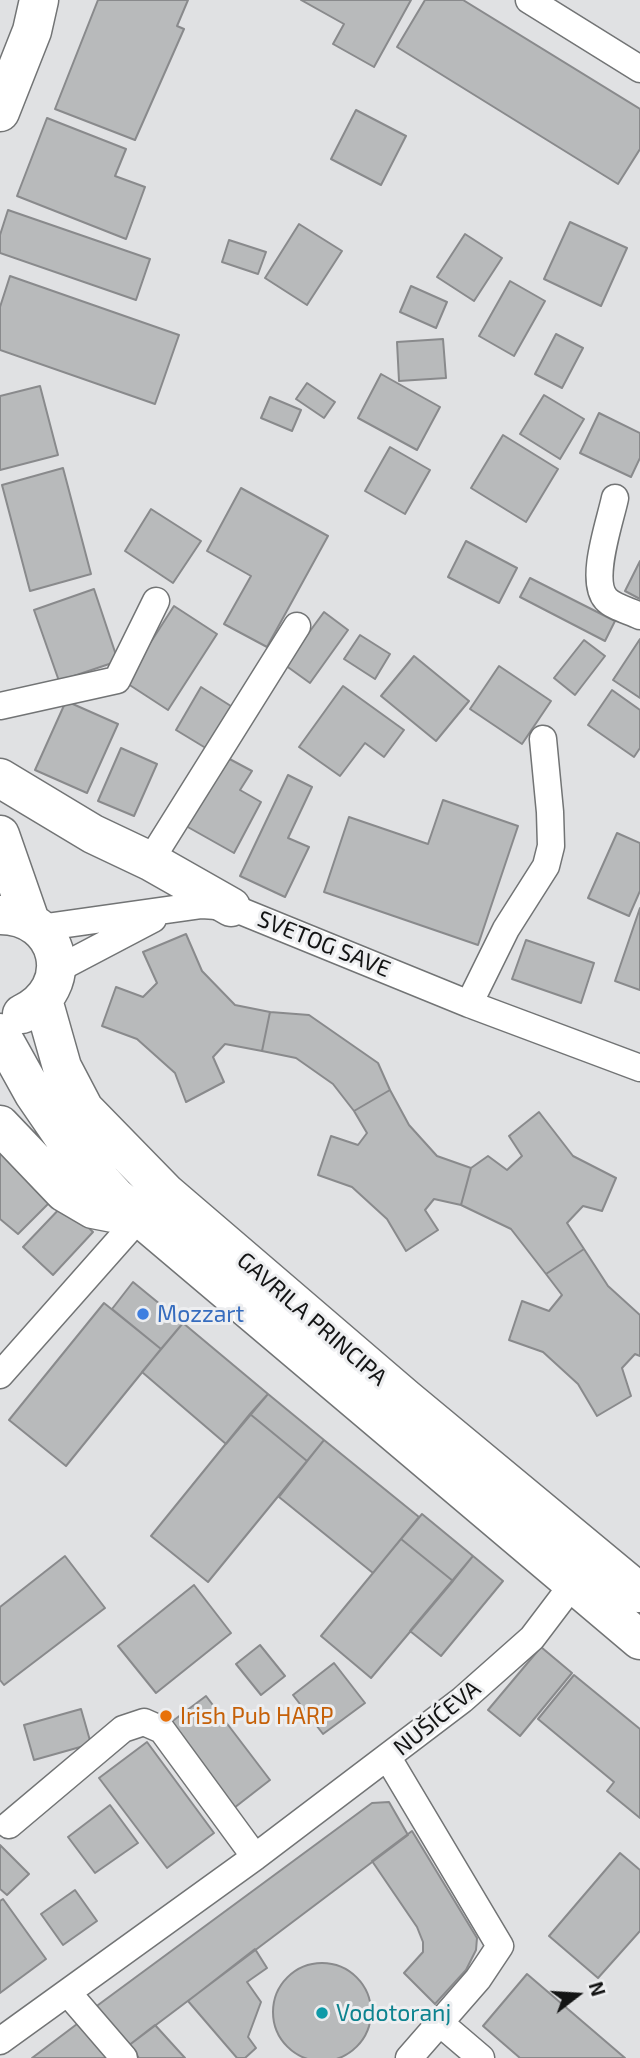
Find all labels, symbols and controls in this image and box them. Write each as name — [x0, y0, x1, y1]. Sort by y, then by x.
street label: SVETOG SAVE — [253, 905, 395, 983]
street label: GAVRILA PRINCIPA — [231, 1246, 393, 1392]
place label: Mozzart — [157, 1300, 244, 1328]
marker: Mozzart — [135, 1306, 151, 1322]
street label: NUŠIĆEVA — [388, 1675, 486, 1761]
place label: Irish Pub HARP — [180, 1702, 334, 1730]
marker: Irish Pub HARP — [158, 1708, 174, 1724]
north arrow — [542, 1960, 612, 2030]
text: N — [585, 1979, 611, 1999]
place label: Vodotoranj — [336, 1999, 451, 2027]
marker: Vodotoranj — [314, 2005, 330, 2021]

